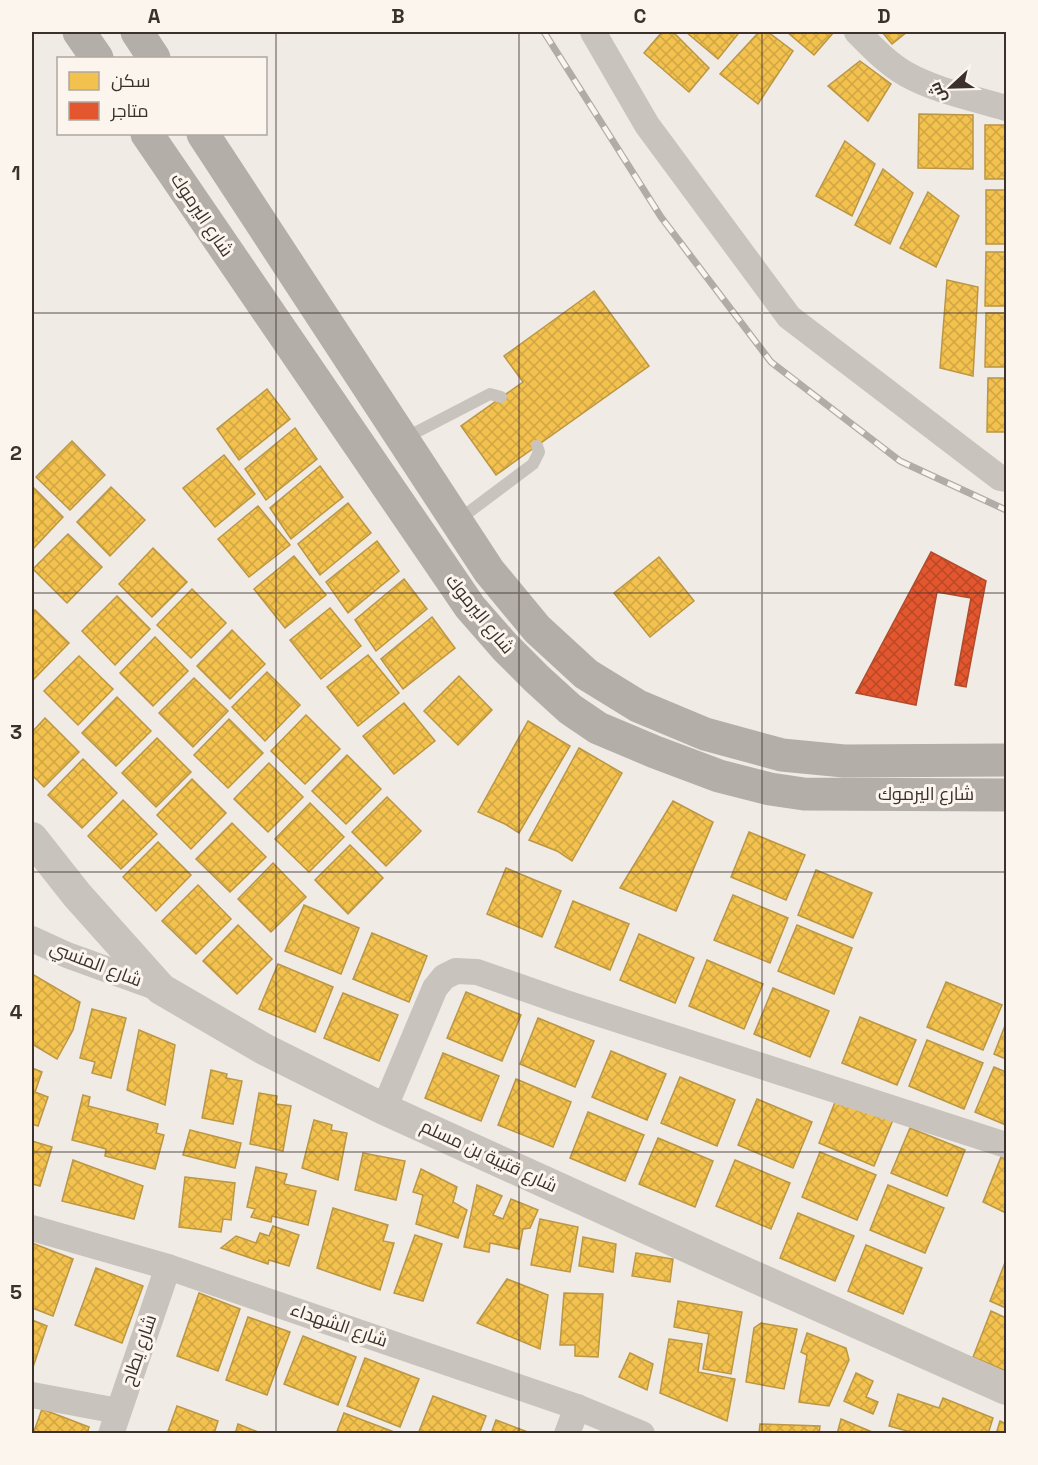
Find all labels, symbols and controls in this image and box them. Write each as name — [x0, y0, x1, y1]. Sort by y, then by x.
text: A — [148, 3, 161, 29]
text: B — [391, 3, 405, 29]
text: C — [634, 3, 647, 29]
text: D — [877, 3, 891, 29]
legend — [57, 57, 267, 135]
north arrow — [921, 57, 981, 117]
text: سكن — [111, 69, 150, 92]
text: ش — [924, 79, 951, 106]
text: متاجر — [110, 99, 149, 122]
text: 1 — [11, 160, 21, 186]
street label: شارع اليرموك — [165, 168, 239, 262]
text: 2 — [10, 440, 22, 466]
street label: شارع اليرموك — [440, 569, 520, 659]
text: 3 — [10, 719, 22, 745]
street label: شارع اليرموك — [878, 782, 974, 806]
street label: شارع المنسي — [46, 936, 145, 993]
text: 4 — [10, 999, 23, 1025]
street label: شارع قتيبة بن مسلم — [417, 1114, 561, 1198]
text: 5 — [10, 1279, 22, 1305]
street label: شارع الشهداء — [287, 1297, 391, 1353]
street label: شارع يطاح — [116, 1311, 162, 1389]

